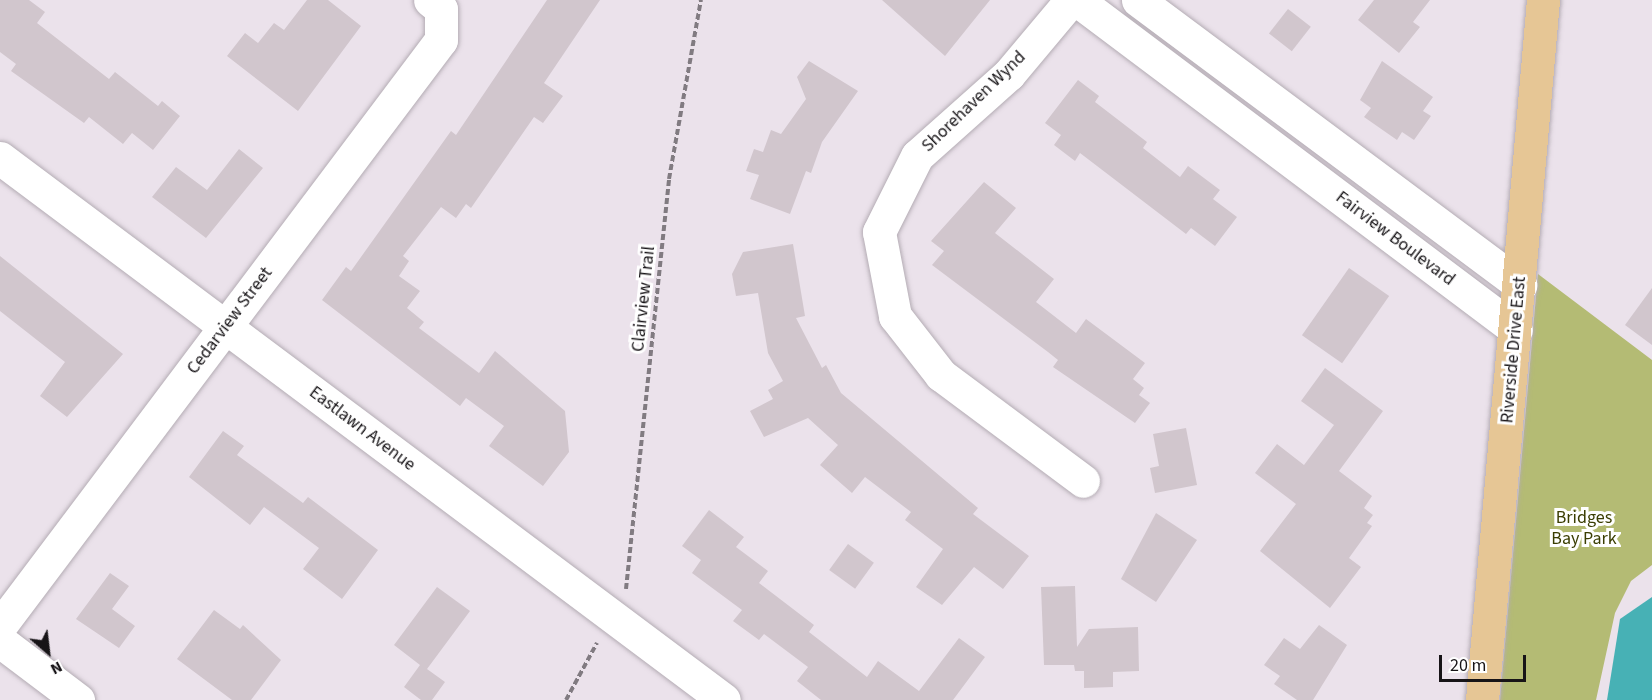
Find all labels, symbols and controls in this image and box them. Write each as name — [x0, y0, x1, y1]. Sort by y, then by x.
street label: Shorehaven Wynd — [918, 47, 1030, 157]
street label: Fairview Boulevard — [1331, 187, 1459, 291]
street label: Clairview Trail — [628, 245, 660, 353]
street label: Cedarview Street — [183, 263, 277, 379]
street label: Riverside Drive East — [1497, 276, 1531, 424]
street label: Eastlawn Avenue — [305, 382, 419, 476]
park label: Bridges Bay Park — [1551, 508, 1617, 550]
north arrow — [18, 622, 78, 682]
scale bar — [1442, 643, 1529, 681]
text: 20 m — [1450, 653, 1486, 678]
text: N — [47, 656, 66, 680]

